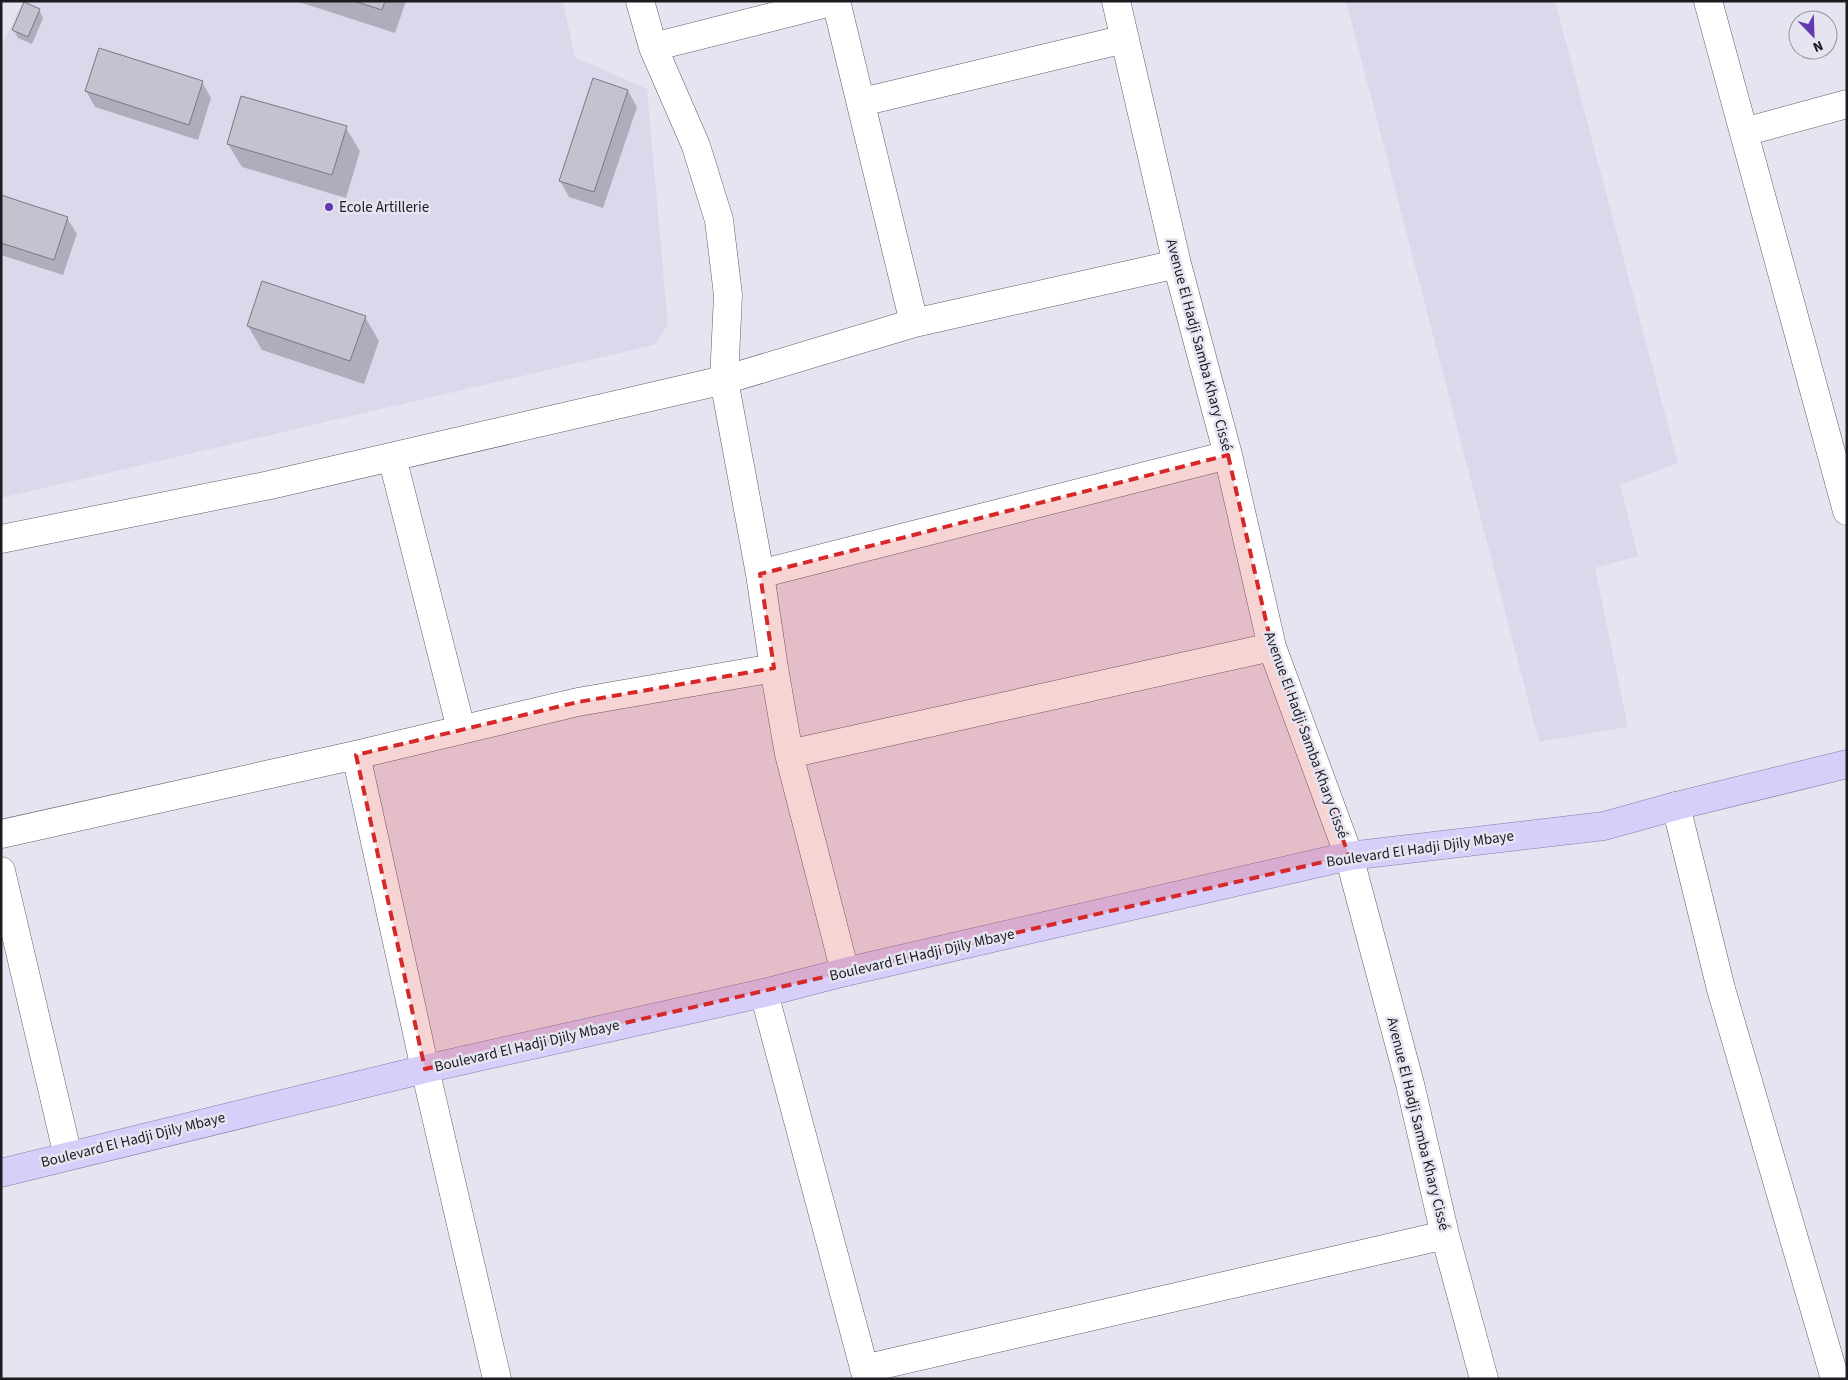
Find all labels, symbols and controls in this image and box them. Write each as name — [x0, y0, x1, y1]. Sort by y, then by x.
north arrow — [1788, 10, 1838, 60]
text: N — [1809, 35, 1826, 57]
place label: Ecole Artillerie — [339, 197, 429, 218]
marker: Ecole Artillerie — [323, 201, 335, 213]
street label: Avenue El Hadji Samba Khary Cissé — [1161, 237, 1237, 453]
street label: Avenue El Hadji Samba Khary Cissé — [1259, 629, 1353, 841]
street label: Boulevard El Hadji Djily Mbaye — [1325, 825, 1515, 873]
street label: Boulevard El Hadji Djily Mbaye — [827, 923, 1017, 987]
street label: Boulevard El Hadji Djily Mbaye — [432, 1014, 622, 1078]
street label: Avenue El Hadji Samba Khary Cissé — [1381, 1015, 1455, 1233]
street label: Boulevard El Hadji Djily Mbaye — [39, 1107, 227, 1173]

